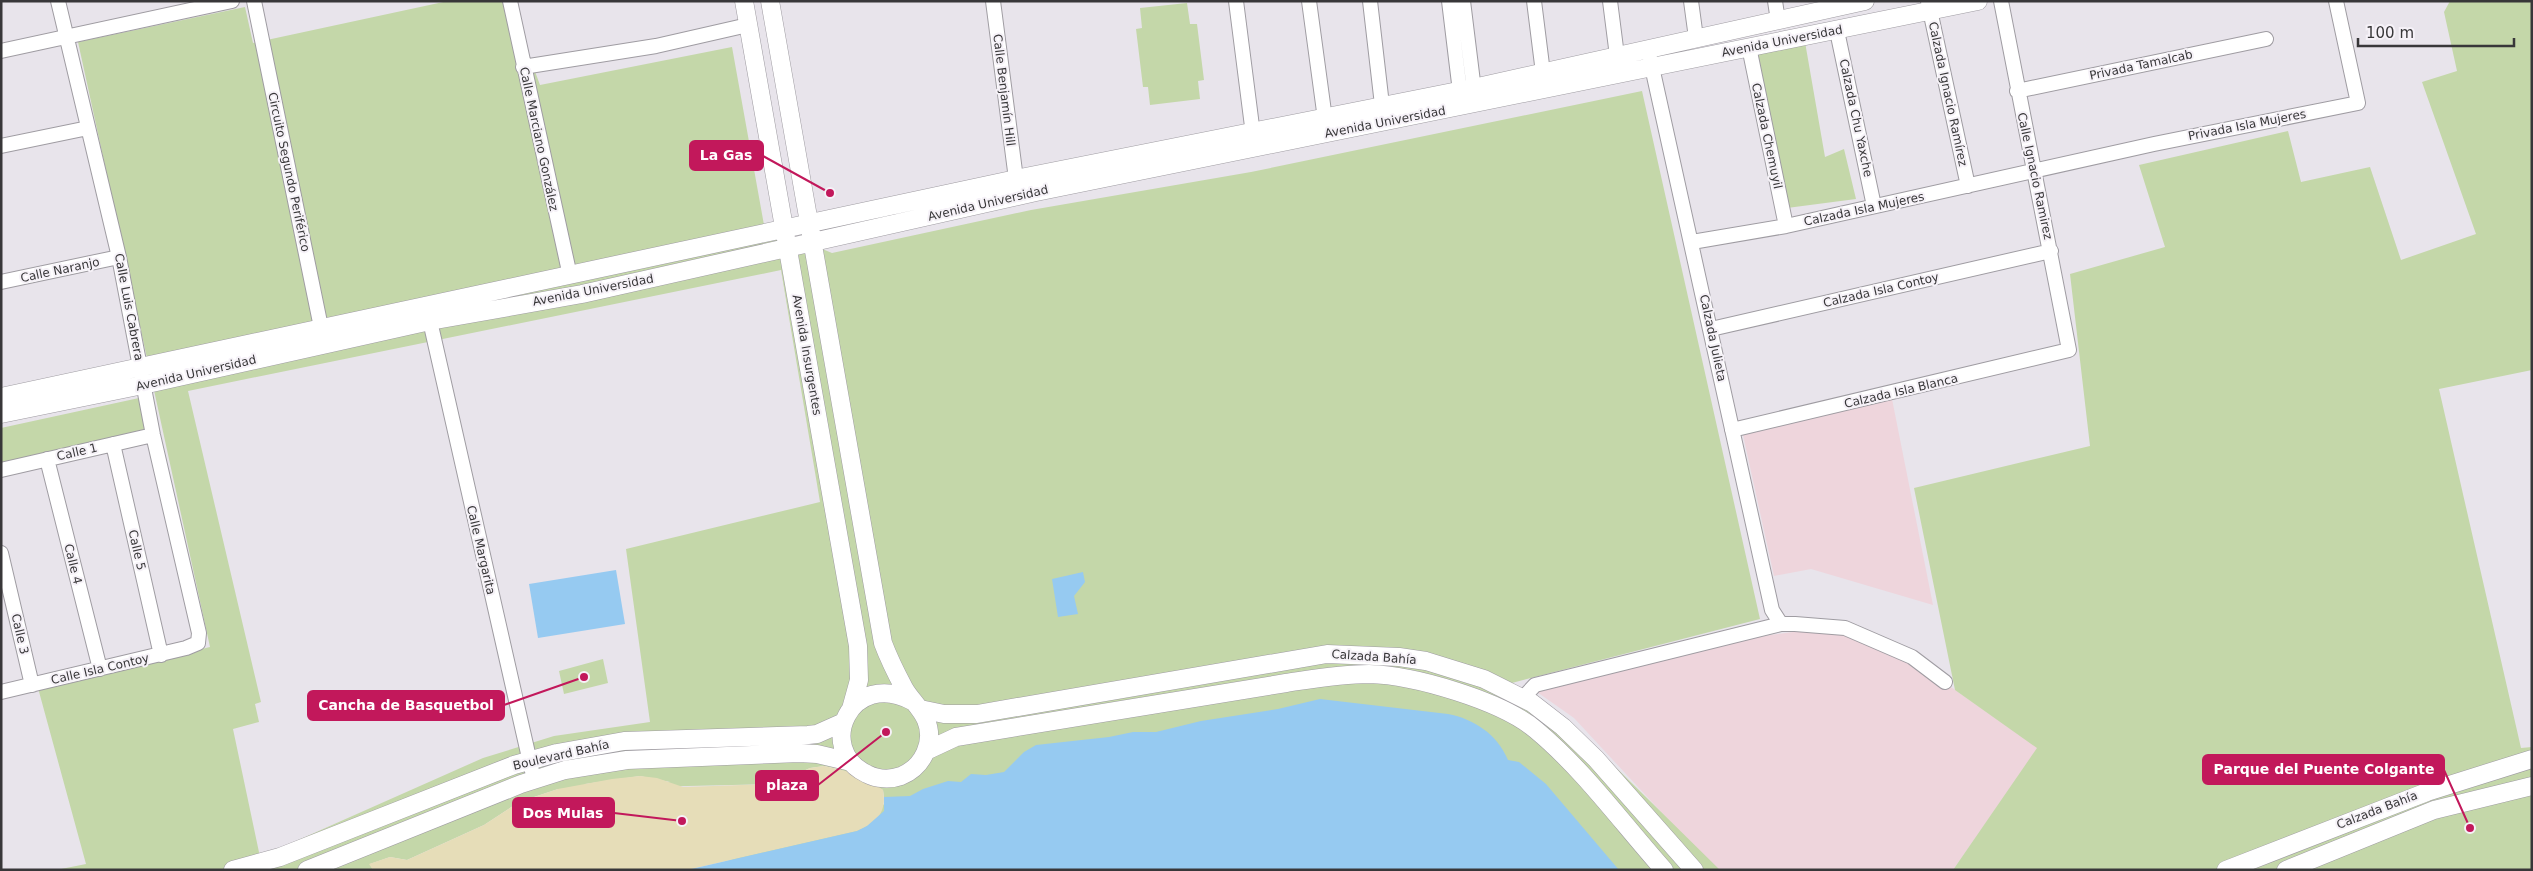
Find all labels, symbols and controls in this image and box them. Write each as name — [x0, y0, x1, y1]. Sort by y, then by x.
scale bar — [2358, 15, 2514, 47]
street label: Calzada Ignacio Ramírez — [1926, 20, 1970, 168]
street label: Avenida Universidad — [1720, 22, 1844, 60]
text: 100 m — [2366, 24, 2414, 42]
street label: Calle Benjamín Hill — [990, 33, 1018, 147]
street label: Privada Tamalcab — [2088, 47, 2194, 83]
street label: Calzada Chu Yaxche — [1837, 58, 1875, 178]
street label: Calle Marciano González — [517, 66, 561, 212]
street label: Calzada Chemuyil — [1749, 82, 1785, 190]
street label: Circuito Segundo Periférico — [265, 91, 313, 253]
street label: Avenida Universidad — [1323, 103, 1447, 141]
street label: Privada Isla Mujeres — [2187, 107, 2307, 143]
street label: Calle Ignacio Ramirez — [2015, 111, 2055, 241]
callout: La Gas — [690, 141, 763, 170]
text: La Gas — [700, 147, 752, 163]
street label: Avenida Universidad — [926, 182, 1050, 224]
street label: Calzada Isla Mujeres — [1802, 189, 1926, 229]
street label: Calle Luis Cabrera — [112, 252, 146, 362]
street label: Calle Naranjo — [19, 255, 101, 285]
street label: Calzada Isla Contoy — [1822, 270, 1940, 310]
street label: Avenida Universidad — [531, 271, 655, 309]
street label: Calzada Julieta — [1697, 293, 1729, 383]
street label: Avenida Insurgentes — [789, 294, 825, 416]
street label: Avenida Universidad — [134, 352, 258, 394]
street label: Calzada Isla Blanca — [1843, 371, 1959, 411]
street label: Calle 1 — [55, 441, 99, 463]
street label: Calle Margarita — [464, 504, 498, 596]
street label: Calle 5 — [126, 528, 148, 572]
street label: Calle 4 — [61, 542, 85, 586]
street label: Calle 3 — [9, 612, 31, 656]
street label: Calzada Bahía — [1331, 647, 1417, 667]
street label: Calle Isla Contoy — [50, 651, 150, 687]
callout: Cancha de Basquetbol — [308, 691, 504, 720]
text: Cancha de Basquetbol — [318, 697, 494, 713]
street label: Boulevard Bahía — [511, 737, 611, 773]
callout: Parque del Puente Colgante — [2203, 755, 2444, 784]
text: Parque del Puente Colgante — [2214, 761, 2434, 777]
callout: plaza — [756, 771, 818, 800]
text: plaza — [766, 777, 808, 793]
street label: Calzada Bahía — [2335, 788, 2419, 832]
callout: Dos Mulas — [513, 798, 614, 827]
text: Dos Mulas — [523, 805, 603, 821]

